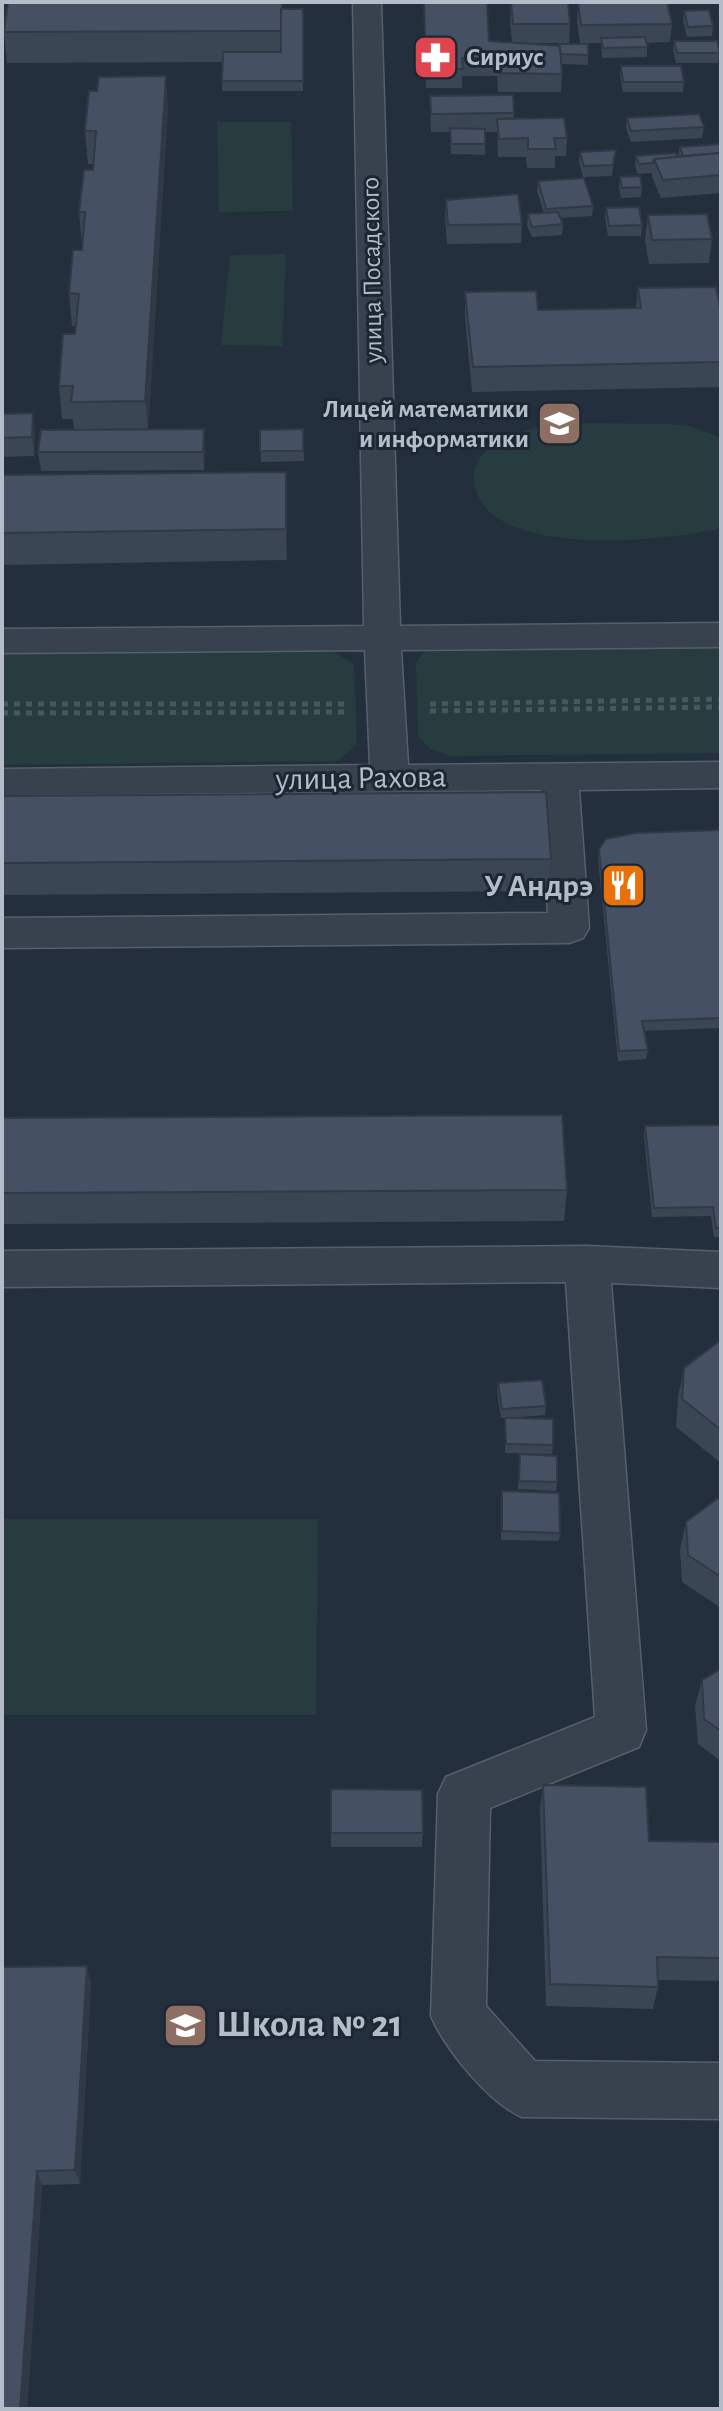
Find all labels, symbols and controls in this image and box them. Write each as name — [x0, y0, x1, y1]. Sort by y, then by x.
pharmacy icon: Сириус — [411, 33, 459, 81]
place label: Сириус — [466, 44, 544, 70]
street label: улица Посадского — [357, 177, 387, 364]
place label: Лицей математики и информатики — [323, 396, 529, 452]
school or university icon: Лицей математики и информатики — [536, 400, 584, 448]
street label: улица Рахова — [274, 761, 447, 796]
restaurant icon: У Андрэ — [600, 862, 648, 910]
place label: У Андрэ — [484, 870, 593, 902]
school or university icon: Школа № 21 — [161, 2001, 209, 2049]
place label: Школа № 21 — [216, 2006, 403, 2044]

